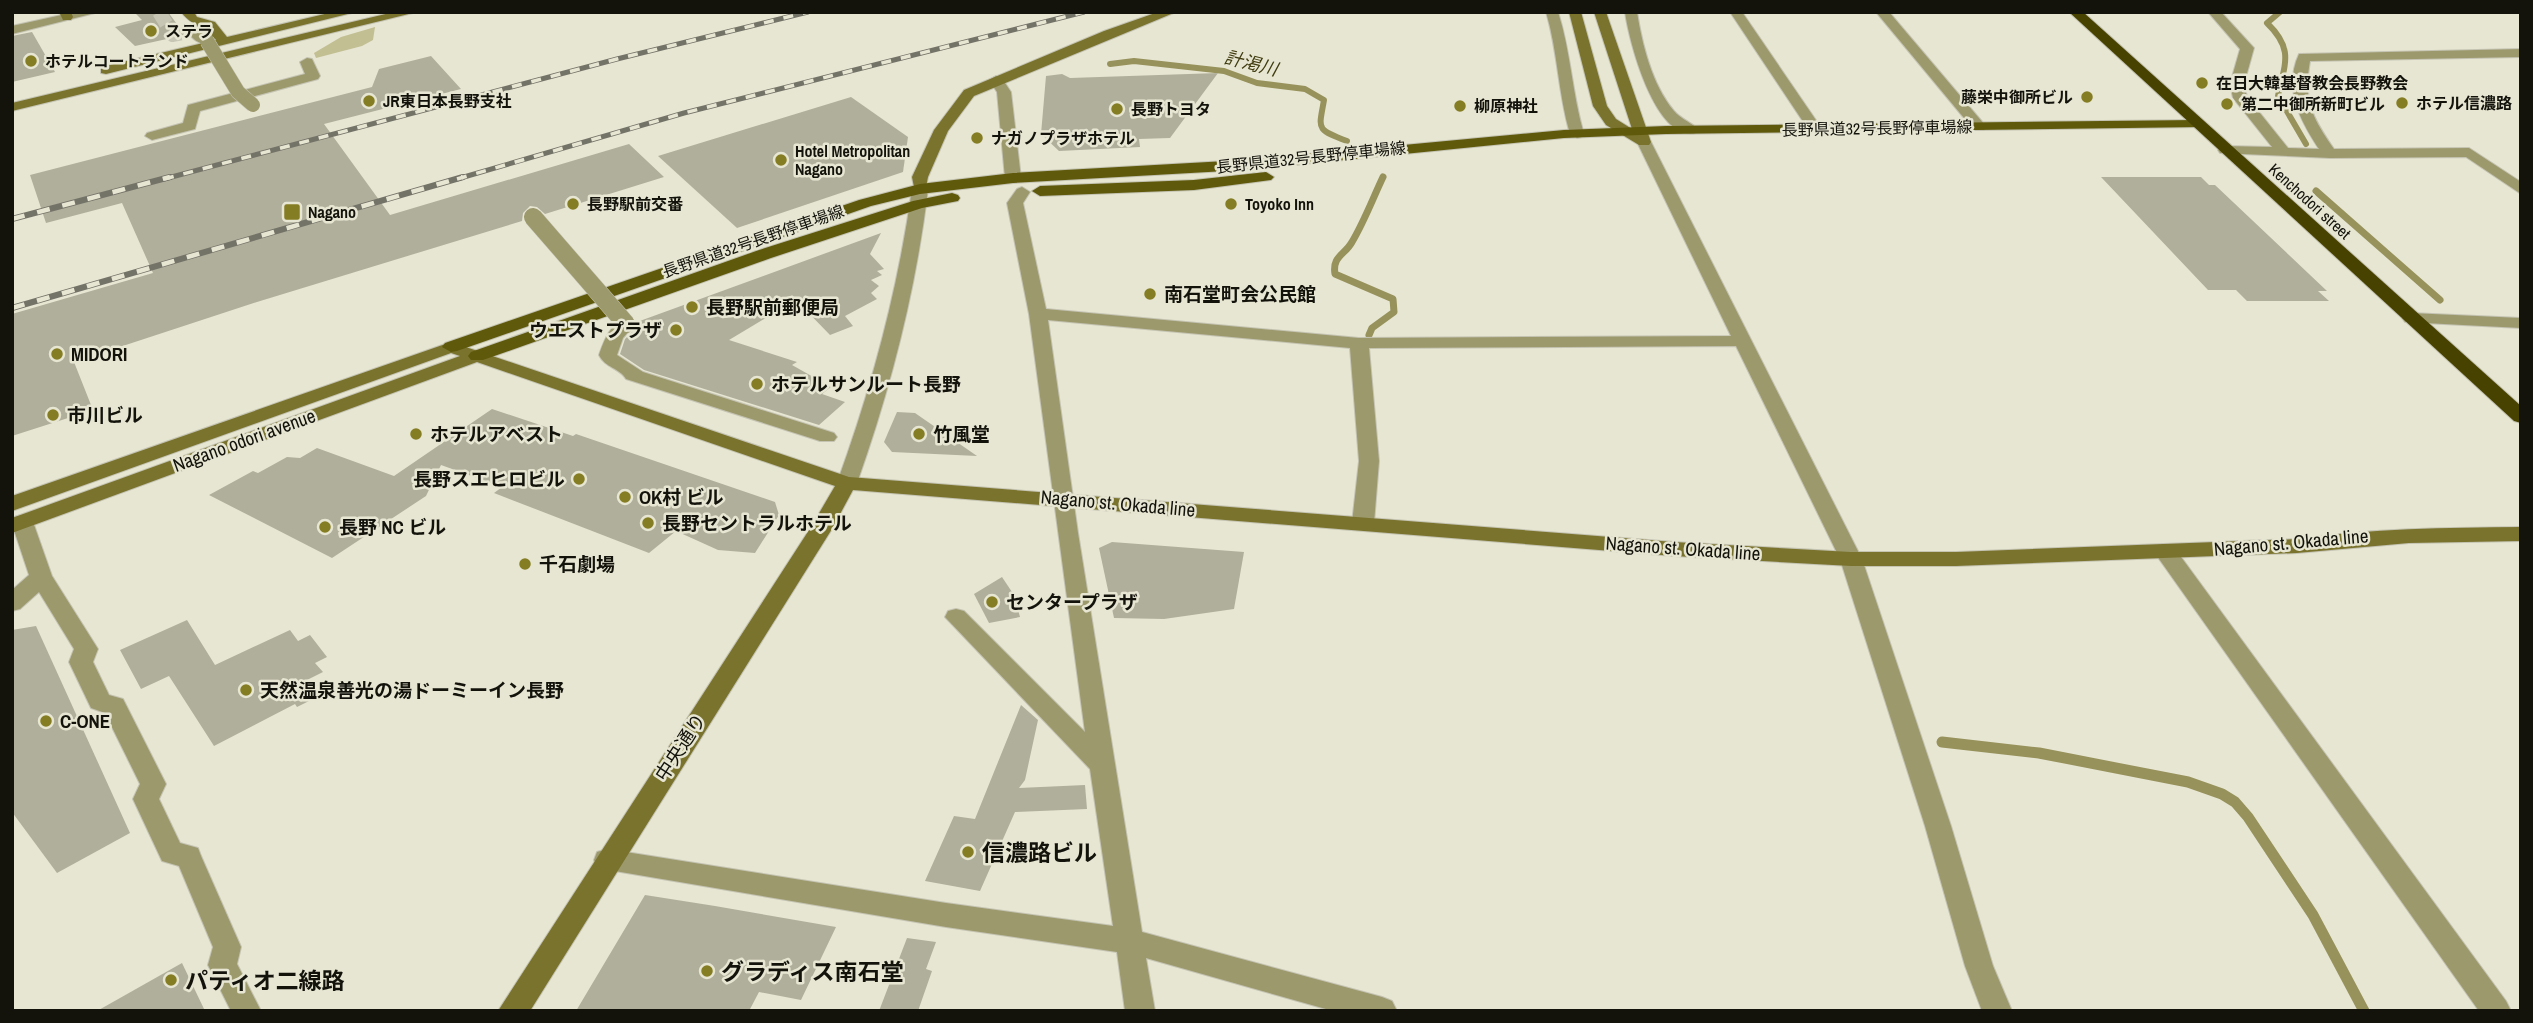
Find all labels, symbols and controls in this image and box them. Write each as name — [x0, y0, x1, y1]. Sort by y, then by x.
place label: ステラ — [165, 20, 213, 42]
marker: ステラ — [143, 23, 159, 39]
water label: 計渇川 — [1222, 44, 1282, 82]
place label: ホテルコートランド — [45, 50, 189, 72]
marker: ホテルコートランド — [23, 53, 39, 69]
place label: 在日大韓基督教会長野教会 — [2216, 72, 2408, 94]
marker: 在日大韓基督教会長野教会 — [2194, 75, 2210, 91]
place label: 藤栄中御所ビル — [1961, 86, 2073, 108]
marker: 藤栄中御所ビル — [2079, 89, 2095, 105]
place label: JR東日本長野支社 — [383, 90, 512, 112]
place label: ホテル信濃路 — [2416, 92, 2512, 114]
marker: JR東日本長野支社 — [361, 93, 377, 109]
place label: 第二中御所新町ビル — [2241, 93, 2385, 115]
place label: 柳原神社 — [1474, 95, 1538, 117]
marker: ホテル信濃路 — [2394, 95, 2410, 111]
marker: 第二中御所新町ビル — [2219, 96, 2235, 112]
place label: 長野トヨタ — [1131, 98, 1211, 120]
marker: 柳原神社 — [1452, 98, 1468, 114]
marker: 長野トヨタ — [1109, 101, 1125, 117]
street label: 長野県道32号長野停車場線 — [1782, 115, 1972, 141]
place label: ナガノプラザホテル — [991, 127, 1135, 149]
marker: ナガノプラザホテル — [969, 130, 985, 146]
street label: 長野県道32号長野停車場線 — [1215, 136, 1407, 178]
place label: Hotel Metropolitan Nagano — [795, 140, 910, 180]
marker: Hotel Metropolitan Nagano — [773, 152, 789, 168]
street label: Kenchodori street — [2264, 158, 2356, 244]
place label: 長野駅前交番 — [587, 193, 683, 215]
place label: Toyoko Inn — [1245, 193, 1314, 215]
marker: 長野駅前交番 — [565, 196, 581, 212]
marker: Toyoko Inn — [1223, 196, 1239, 212]
street label: 長野県道32号長野停車場線 — [659, 200, 847, 282]
place label: Nagano — [308, 201, 356, 223]
marker: Nagano — [282, 202, 302, 222]
place label: 南石堂町会公民館 — [1164, 281, 1316, 307]
marker: 南石堂町会公民館 — [1142, 286, 1158, 302]
place label: 長野駅前郵便局 — [706, 294, 839, 320]
marker: 長野駅前郵便局 — [684, 299, 700, 315]
place label: ウエストプラザ — [529, 317, 662, 343]
marker: ウエストプラザ — [668, 322, 684, 338]
place label: MIDORI — [71, 341, 127, 367]
marker: MIDORI — [49, 346, 65, 362]
place label: ホテルサンルート長野 — [771, 371, 961, 397]
marker: ホテルサンルート長野 — [749, 376, 765, 392]
place label: 市川ビル — [67, 402, 143, 428]
street label: Nagano odori avenue — [169, 402, 319, 478]
marker: 市川ビル — [45, 407, 61, 423]
place label: ホテルアベスト — [430, 421, 563, 447]
place label: 竹風堂 — [933, 421, 990, 447]
marker: ホテルアベスト — [408, 426, 424, 442]
marker: 竹風堂 — [911, 426, 927, 442]
place label: 長野スエヒロビル — [413, 466, 565, 492]
marker: 長野スエヒロビル — [571, 471, 587, 487]
street label: Nagano st. Okada line — [1040, 483, 1196, 523]
place label: OK村 ビル — [639, 484, 724, 510]
marker: OK村 ビル — [617, 489, 633, 505]
place label: 長野セントラルホテル — [662, 510, 852, 536]
place label: 長野 NC ビル — [339, 514, 446, 540]
marker: 長野セントラルホテル — [640, 515, 656, 531]
marker: 長野 NC ビル — [317, 519, 333, 535]
street label: Nagano st. Okada line — [2213, 522, 2369, 562]
street label: Nagano st. Okada line — [1605, 530, 1761, 566]
place label: 千石劇場 — [539, 551, 615, 577]
marker: 千石劇場 — [517, 556, 533, 572]
place label: センタープラザ — [1006, 589, 1138, 615]
marker: センタープラザ — [984, 594, 1000, 610]
place label: 天然温泉善光の湯ドーミーイン長野 — [260, 677, 564, 703]
marker: 天然温泉善光の湯ドーミーイン長野 — [238, 682, 254, 698]
place label: C-ONE — [60, 708, 110, 734]
street label: 中央通り — [648, 708, 712, 786]
marker: C-ONE — [38, 713, 54, 729]
place label: 信濃路ビル — [982, 837, 1097, 868]
marker: 信濃路ビル — [960, 844, 976, 860]
place label: グラディス南石堂 — [721, 956, 903, 987]
marker: グラディス南石堂 — [699, 963, 715, 979]
place label: パティオ二線路 — [185, 965, 345, 996]
marker: パティオ二線路 — [163, 972, 179, 988]

